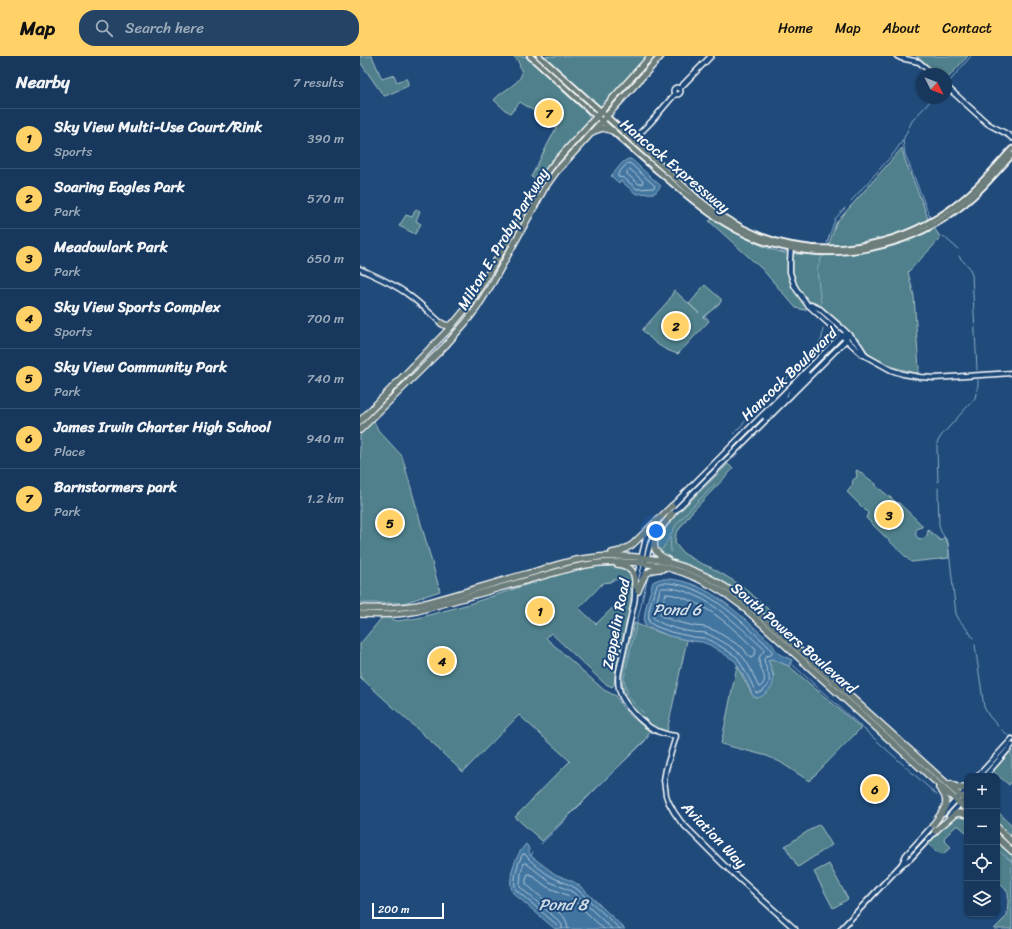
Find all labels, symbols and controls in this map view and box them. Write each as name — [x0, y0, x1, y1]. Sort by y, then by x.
search box — [79, 10, 359, 46]
text: Map — [20, 12, 55, 45]
text: Search here — [125, 15, 204, 41]
text: Home — [778, 16, 813, 41]
text: Map — [835, 16, 861, 41]
text: About — [883, 16, 920, 41]
text: Contact — [942, 16, 992, 41]
icon: search — [93, 17, 115, 39]
text: Nearby — [16, 67, 70, 97]
north arrow — [916, 68, 952, 104]
text: 7 results — [293, 71, 344, 94]
pin: 7 — [536, 98, 562, 128]
street label: Hancock Expressway — [614, 112, 736, 220]
text: Sky View Multi-Use Court/Rink — [54, 114, 262, 140]
text: 1 — [26, 127, 32, 150]
text: 390 m — [307, 127, 344, 150]
text: Sports — [54, 140, 92, 163]
street label: Milton E. Proby Parkway — [450, 163, 556, 315]
text: Soaring Eagles Park — [54, 174, 185, 200]
text: 2 — [25, 187, 33, 210]
text: 570 m — [307, 187, 344, 210]
text: Park — [54, 200, 81, 223]
text: Meadowlark Park — [54, 234, 168, 260]
text: 3 — [25, 247, 33, 270]
text: 650 m — [307, 247, 344, 270]
text: Park — [54, 260, 81, 283]
text: Sky View Sports Complex — [54, 294, 221, 320]
text: 4 — [25, 307, 33, 330]
text: 700 m — [307, 307, 344, 330]
pin: 2 — [663, 311, 689, 341]
text: Sports — [54, 320, 92, 343]
street label: Hancock Boulevard — [735, 320, 844, 427]
text: Sky View Community Park — [54, 354, 227, 380]
text: 5 — [25, 367, 33, 390]
text: 740 m — [307, 367, 344, 390]
text: Park — [54, 380, 81, 403]
text: James Irwin Charter High School — [54, 414, 271, 440]
text: 6 — [25, 427, 33, 450]
text: 940 m — [306, 427, 344, 450]
text: Place — [54, 440, 85, 463]
text: Barnstormers park — [54, 474, 177, 500]
text: 7 — [25, 487, 33, 510]
text: 1.2 km — [307, 487, 344, 510]
text: Park — [54, 500, 81, 523]
pin: 3 — [876, 500, 902, 530]
pin: 5 — [377, 508, 403, 538]
your location — [646, 521, 666, 541]
street label: Zeppelin Road — [594, 575, 638, 672]
street label: South Powers Boulevard — [725, 576, 864, 701]
water label: Pond 6 — [653, 595, 703, 624]
pin: 1 — [527, 596, 553, 626]
pin: 4 — [429, 646, 455, 676]
map controls — [964, 773, 1000, 917]
button: + — [964, 773, 1000, 809]
pin: 6 — [862, 774, 888, 804]
street label: Aviation Way — [674, 794, 753, 875]
button: − — [964, 809, 1000, 845]
button: locate — [964, 845, 1000, 881]
button: layers — [964, 881, 1000, 917]
water label: Pond 8 — [539, 890, 590, 919]
text: 200 m — [378, 900, 410, 919]
scale bar — [372, 901, 444, 920]

